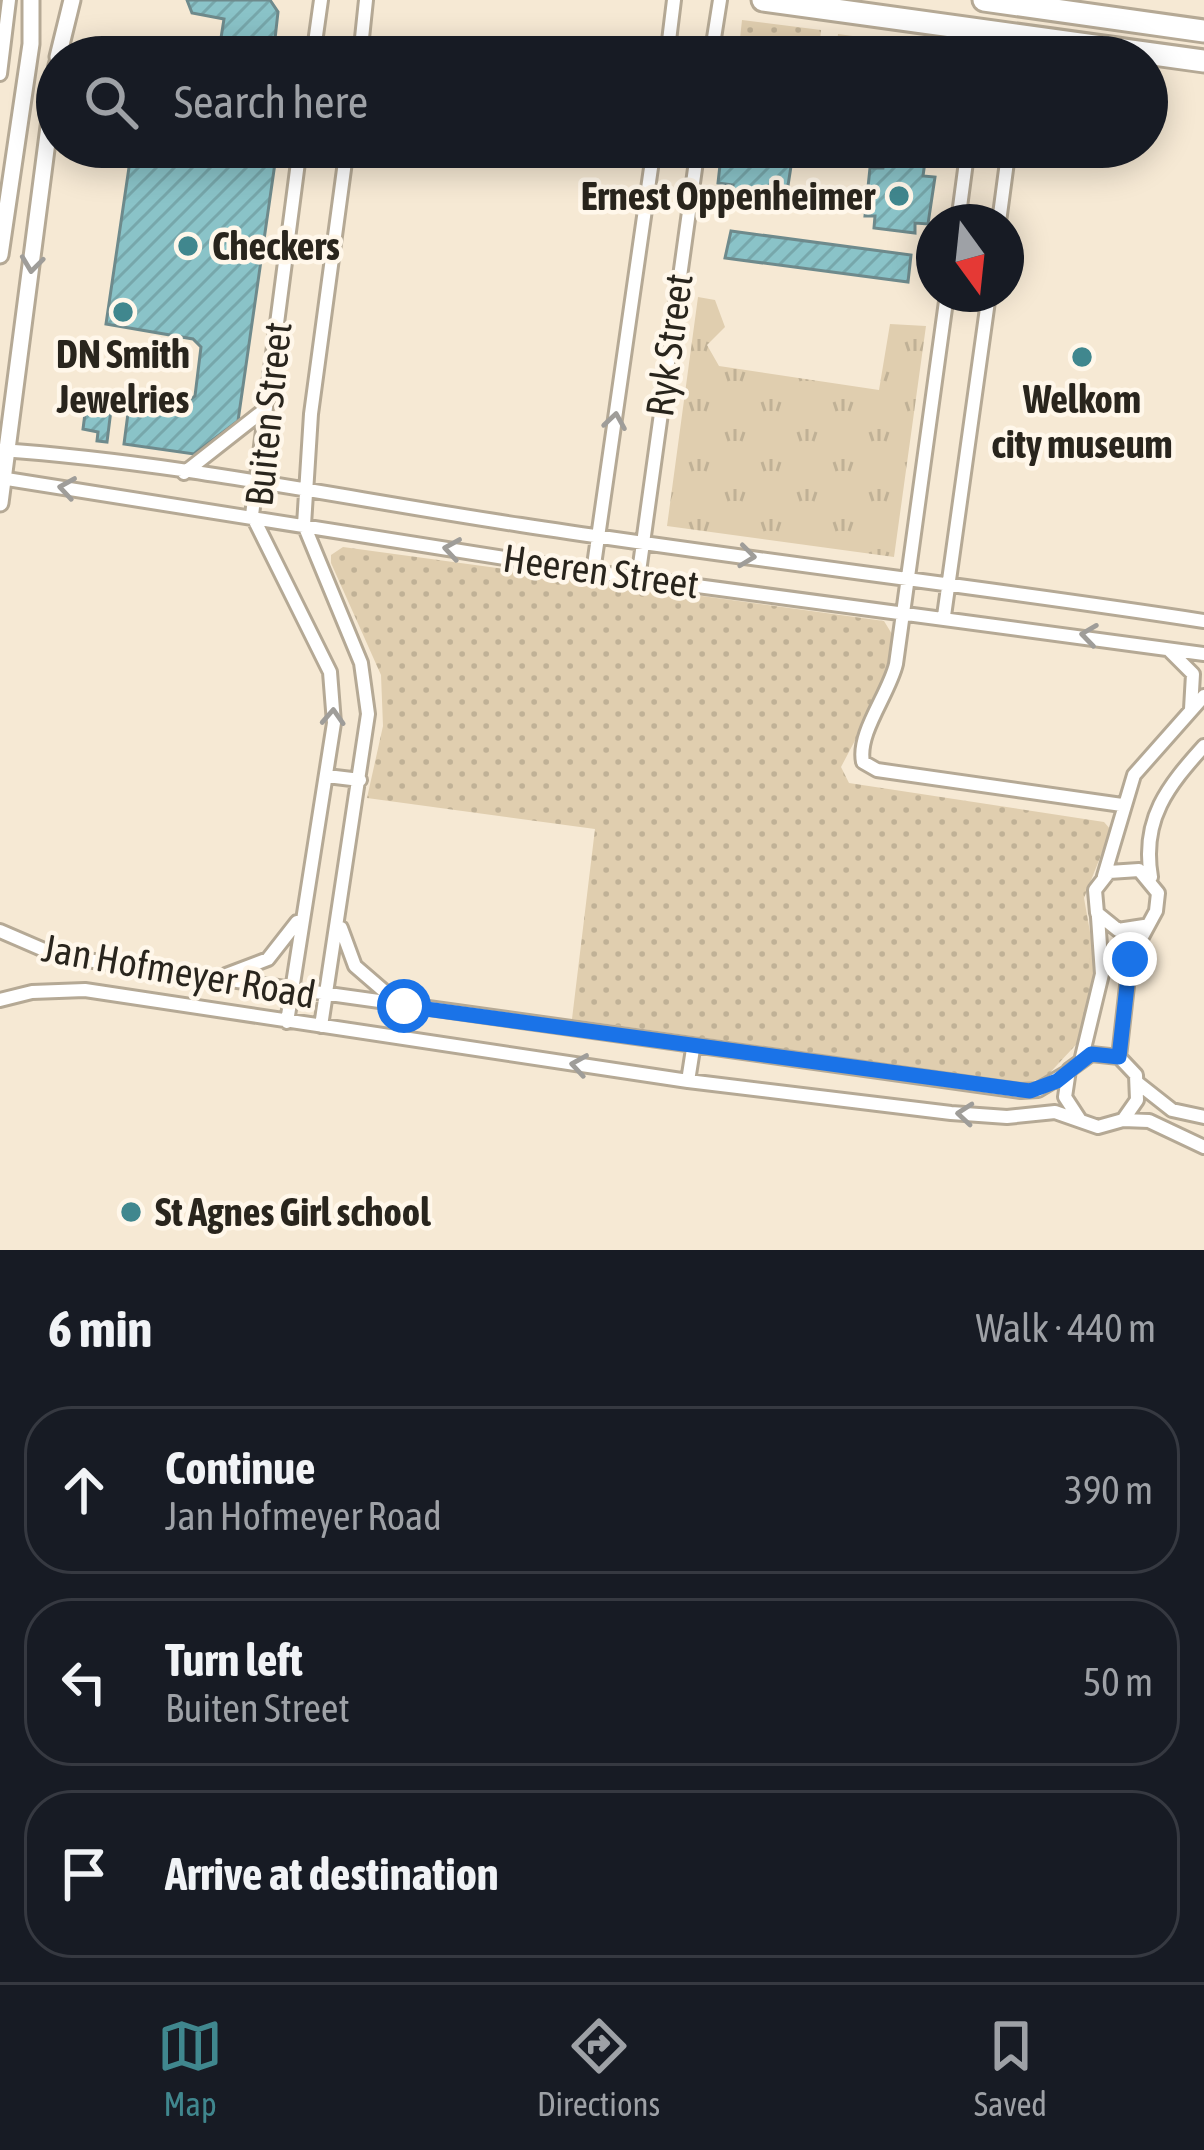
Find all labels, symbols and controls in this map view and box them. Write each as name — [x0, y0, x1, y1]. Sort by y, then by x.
search box — [36, 36, 1168, 168]
icon: search — [78, 69, 144, 135]
text: Search here — [174, 76, 368, 128]
place label: Ernest Oppenheimer — [581, 174, 876, 218]
marker: Ernest Oppenheimer — [886, 183, 912, 209]
north arrow — [916, 204, 1024, 312]
place label: Checkers — [212, 224, 340, 268]
marker: Checkers — [175, 233, 201, 259]
one-way arrow — [20, 254, 46, 274]
street label: Ryk Street — [637, 271, 701, 419]
marker: DN Smith Jewelries — [110, 299, 136, 325]
street label: Buiten Street — [236, 320, 300, 508]
place label: DN Smith Jewelries — [56, 332, 190, 421]
marker: Welkom city museum — [1069, 344, 1095, 370]
place label: Welkom city museum — [991, 377, 1173, 466]
one-way arrow — [602, 412, 627, 432]
one-way arrow — [58, 476, 77, 502]
street label: Heeren Street — [500, 536, 702, 606]
one-way arrow — [443, 537, 462, 563]
one-way arrow — [737, 542, 757, 568]
one-way arrow — [1079, 623, 1098, 649]
one-way arrow — [320, 708, 346, 726]
street label: Jan Hofmeyer Road — [39, 925, 319, 1017]
route end — [1103, 932, 1157, 986]
route start — [377, 979, 431, 1033]
one-way arrow — [569, 1053, 588, 1079]
one-way arrow — [955, 1102, 974, 1127]
place label: St Agnes Girl school — [155, 1190, 431, 1234]
marker: St Agnes Girl school — [118, 1199, 144, 1225]
text: 6 min — [48, 1299, 152, 1358]
text: Walk · 440 m — [976, 1306, 1156, 1350]
text: Continue — [165, 1442, 316, 1494]
icon: ahead — [51, 1457, 117, 1523]
text: 390 m — [1065, 1468, 1153, 1512]
text: Jan Hofmeyer Road — [165, 1494, 442, 1538]
text: Turn left — [165, 1634, 303, 1686]
icon: left — [51, 1649, 117, 1715]
text: 50 m — [1083, 1660, 1153, 1704]
text: Buiten Street — [165, 1686, 350, 1730]
icon: arrive — [51, 1841, 117, 1907]
text: Arrive at destination — [165, 1848, 499, 1900]
tab: Map — [157, 2013, 223, 2123]
tab: Directions — [537, 2013, 660, 2123]
tab: Saved — [974, 2013, 1047, 2123]

